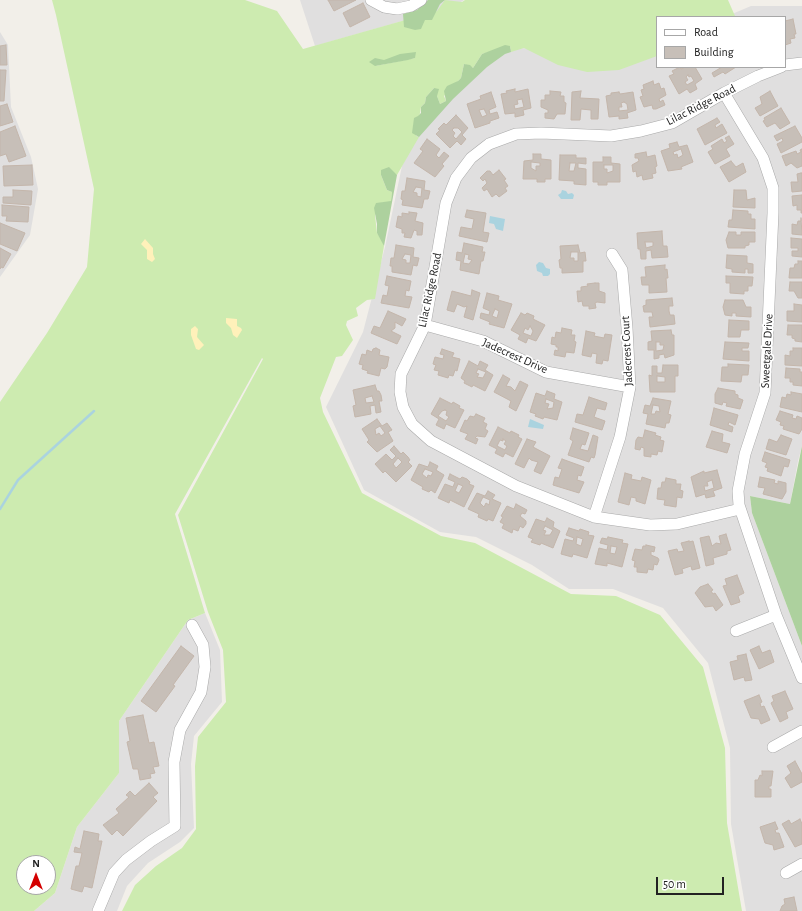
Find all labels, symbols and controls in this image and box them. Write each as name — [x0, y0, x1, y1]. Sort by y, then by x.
legend — [656, 16, 786, 68]
text: Road — [694, 26, 718, 38]
text: Building — [694, 46, 734, 58]
street label: Lilac Ridge Road — [664, 81, 738, 129]
street label: Lilac Ridge Road — [415, 251, 445, 329]
street label: Sweetgale Drive — [758, 313, 776, 389]
street label: Jadecrest Court — [618, 315, 636, 387]
street label: Jadecrest Drive — [480, 335, 550, 377]
north arrow — [16, 855, 56, 895]
text: N — [32, 858, 40, 869]
scale bar — [658, 869, 726, 895]
text: 50 m — [663, 878, 686, 890]

